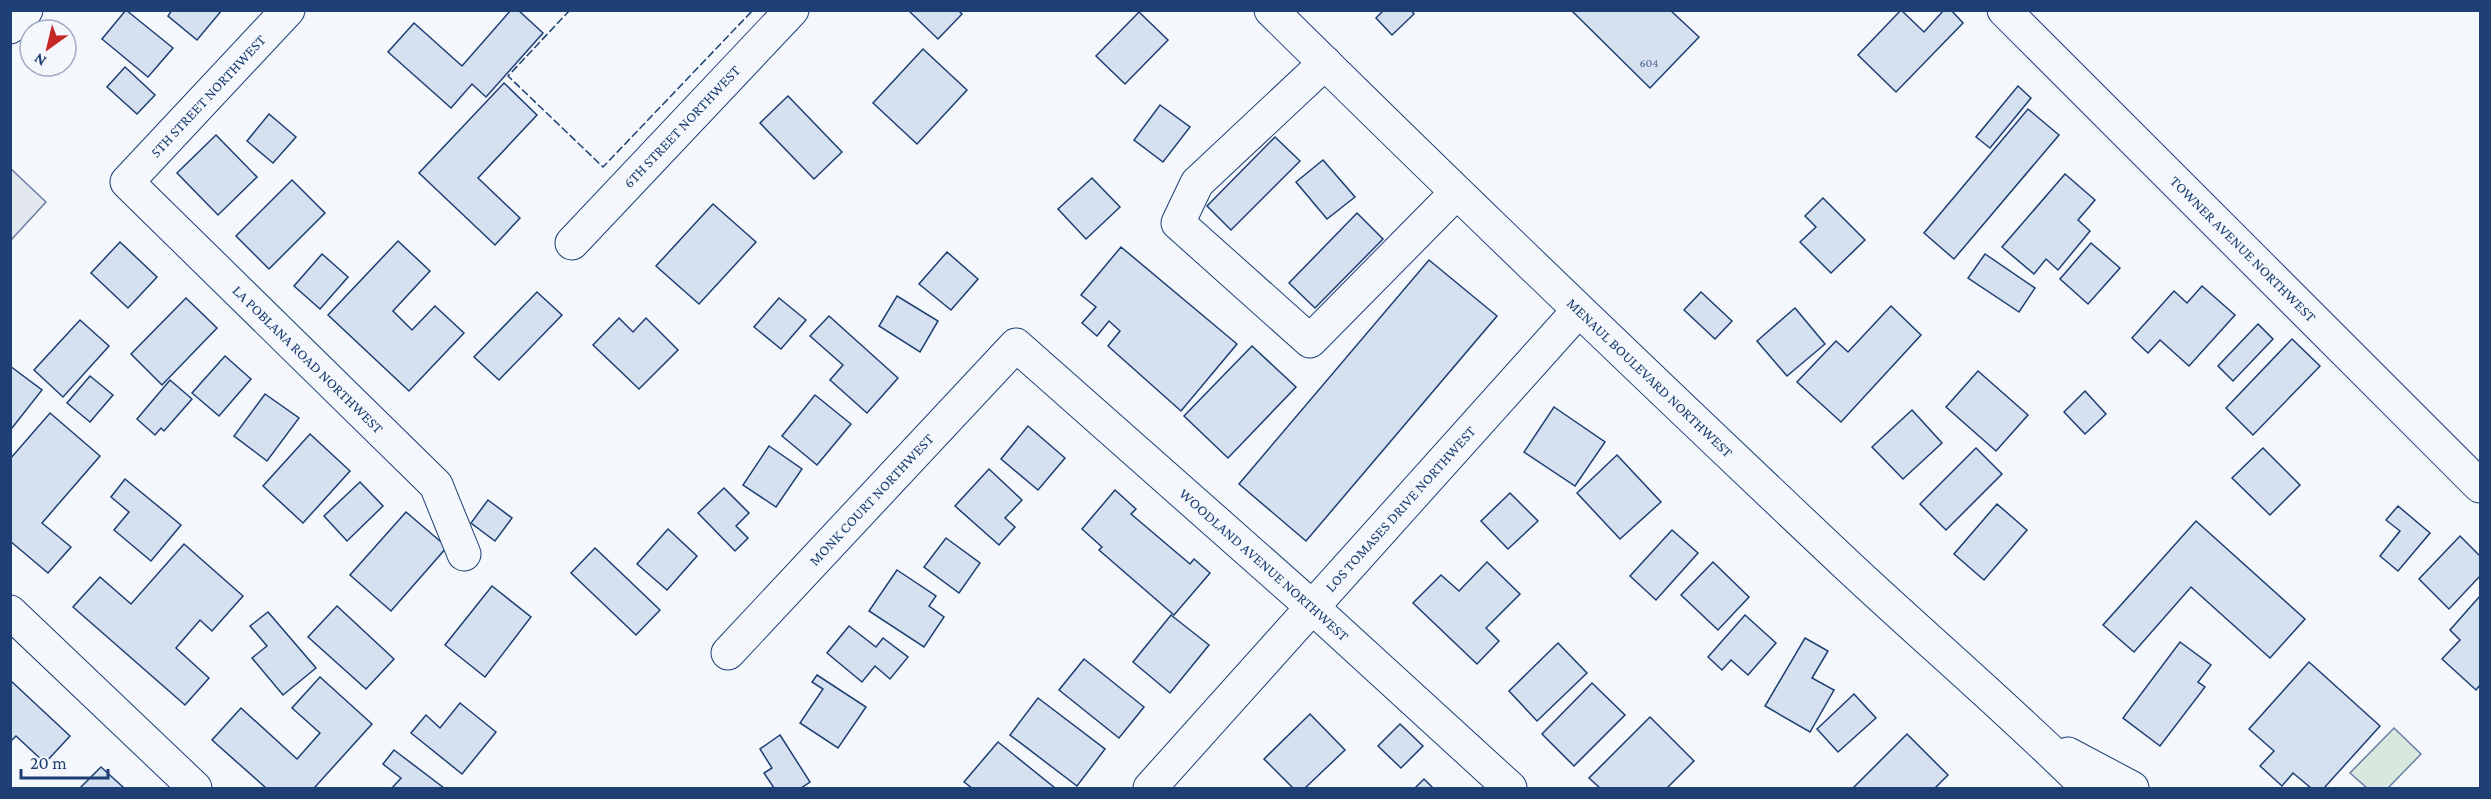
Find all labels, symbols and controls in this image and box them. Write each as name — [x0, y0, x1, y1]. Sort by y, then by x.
north arrow — [18, 18, 78, 78]
street label: 5TH STREET NORTHWEST — [147, 32, 269, 160]
text: N — [31, 50, 49, 70]
house number: 604 — [1639, 56, 1659, 70]
street label: 6TH STREET NORTHWEST — [620, 62, 743, 191]
street label: TOWNER AVENUE NORTHWEST — [2167, 173, 2319, 325]
street label: LA POBLANA ROAD NORTHWEST — [229, 282, 386, 437]
street label: MENAUL BOULEVARD NORTHWEST — [1564, 295, 1736, 460]
street label: LOS TOMASES DRIVE NORTHWEST — [1322, 423, 1479, 595]
street label: MONK COURT NORTHWEST — [806, 430, 937, 569]
street label: WOODLAND AVENUE NORTHWEST — [1176, 485, 1352, 644]
scale bar — [21, 742, 108, 780]
text: 20 m — [30, 753, 67, 773]

